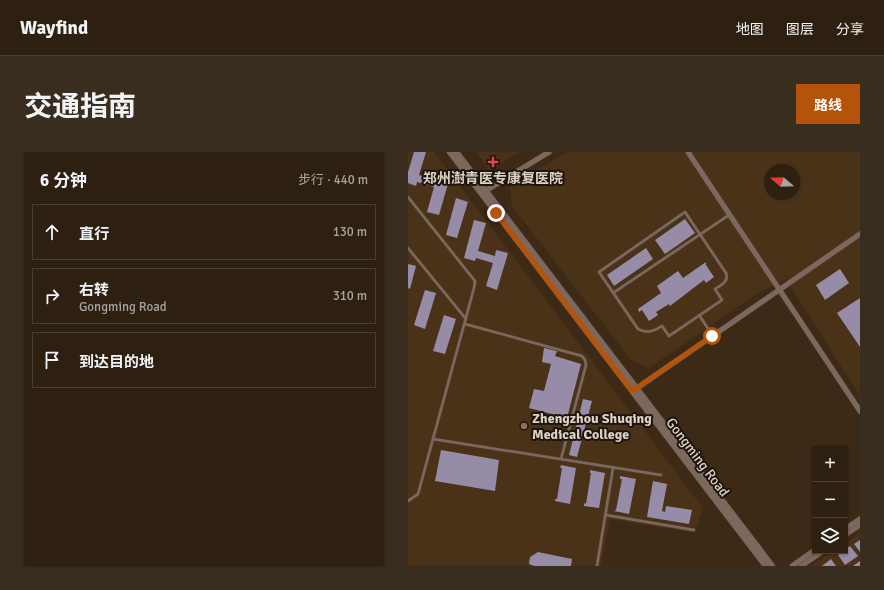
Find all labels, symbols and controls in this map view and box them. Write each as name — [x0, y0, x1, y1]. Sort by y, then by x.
text: Wayfind — [20, 16, 88, 40]
text: 地图 — [736, 21, 764, 38]
text: 图层 — [786, 21, 814, 38]
text: 分享 — [836, 21, 864, 38]
button: 路线 — [796, 84, 860, 124]
text: 交通指南 — [24, 90, 136, 124]
marker: 郑州澍青医专康复医院 — [487, 156, 499, 168]
north arrow — [764, 164, 800, 200]
text: 6 分钟 — [40, 170, 87, 191]
place label: 郑州澍青医专康复医院 — [423, 170, 563, 187]
text: 步行 · 440 m — [298, 172, 368, 188]
route end — [487, 204, 505, 222]
icon: ahead — [41, 221, 63, 243]
text: 130 m — [333, 224, 367, 240]
text: 直行 — [79, 225, 109, 243]
text: 右转 — [79, 281, 109, 299]
icon: right — [41, 285, 63, 307]
text: 310 m — [333, 288, 367, 304]
text: Gongming Road — [79, 299, 167, 315]
route start — [703, 327, 721, 345]
icon: arrive — [41, 349, 63, 371]
text: 到达目的地 — [79, 353, 154, 371]
place label: Zhengzhou Shuqing Medical College — [532, 410, 652, 443]
street label: Gongming Road — [662, 415, 733, 500]
marker: Zhengzhou Shuqing Medical College — [519, 421, 529, 431]
map controls — [812, 446, 848, 554]
button: + — [812, 446, 848, 482]
button: − — [812, 482, 848, 518]
button: layers — [812, 518, 848, 554]

